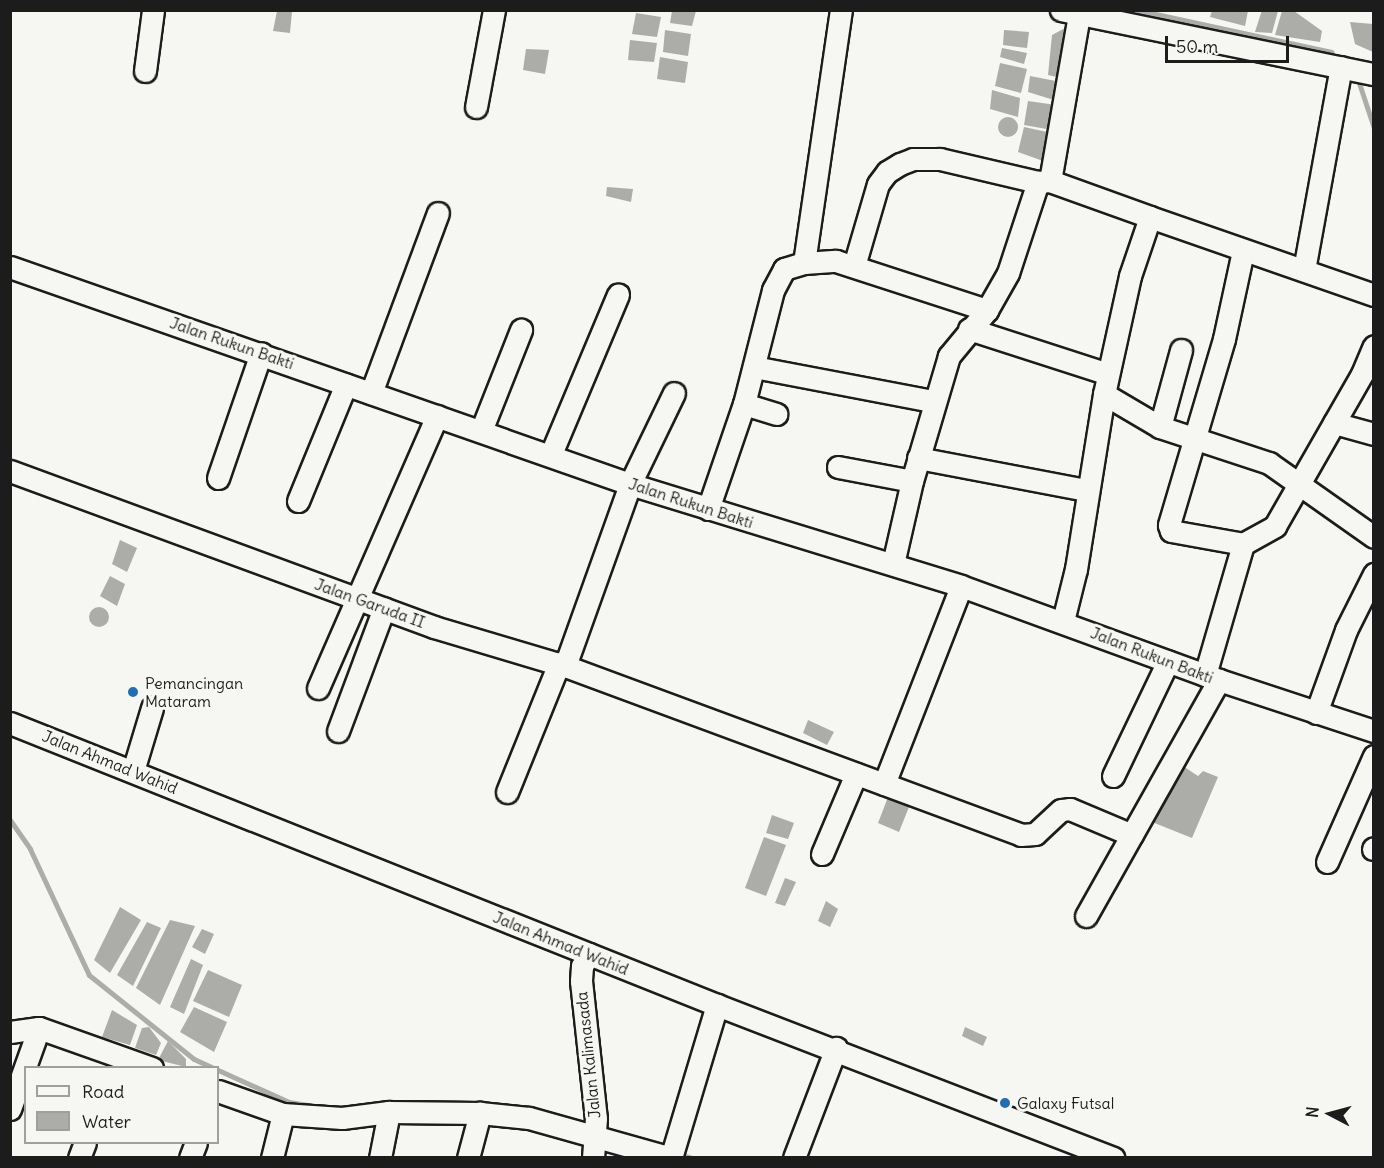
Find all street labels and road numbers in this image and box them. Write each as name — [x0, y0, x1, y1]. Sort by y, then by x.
street label: Jalan Rukun Bakti — [168, 313, 296, 373]
street label: Jalan Rukun Bakti — [626, 474, 756, 532]
street label: Jalan Garuda II — [312, 574, 428, 632]
street label: Jalan Rukun Bakti — [1088, 623, 1216, 687]
street label: Jalan Ahmad Wahid — [40, 726, 180, 798]
street label: Jalan Ahmad Wahid — [491, 907, 631, 979]
street label: Jalan Kalimasada — [572, 991, 604, 1119]

